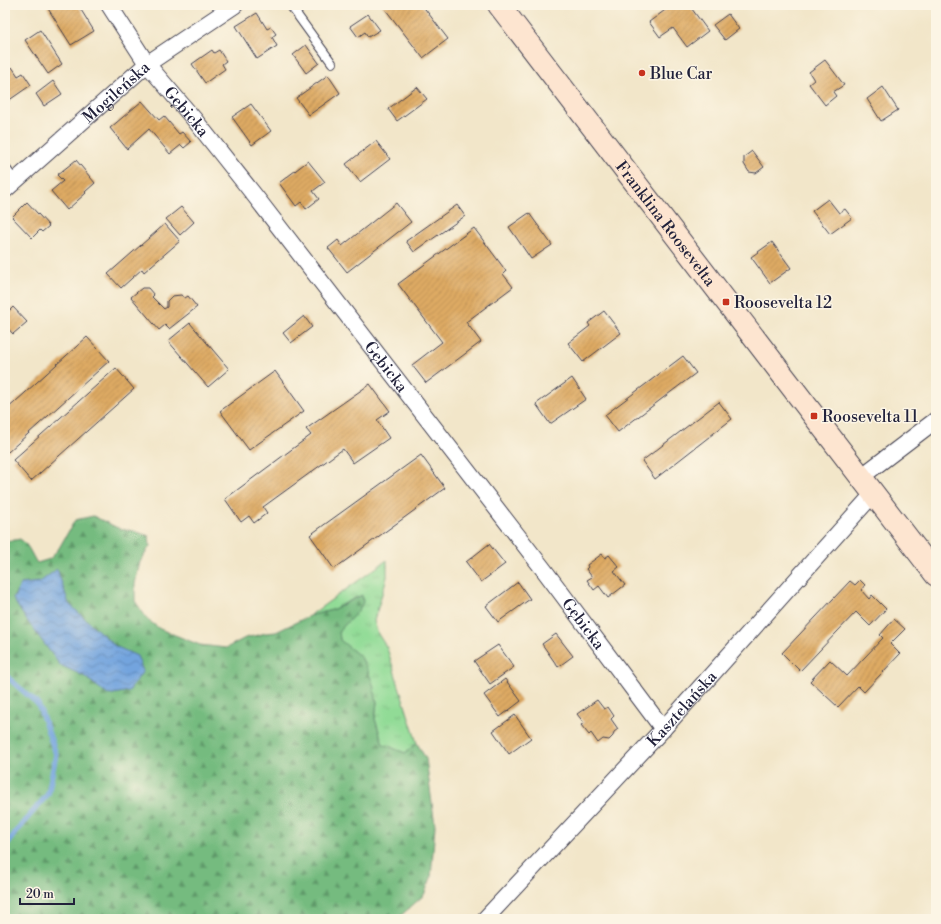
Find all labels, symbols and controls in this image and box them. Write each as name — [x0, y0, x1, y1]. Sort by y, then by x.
street label: Mogileńska — [79, 57, 155, 128]
place label: Blue Car — [649, 64, 713, 84]
marker: Blue Car — [637, 68, 647, 78]
street label: Gębicka — [160, 83, 214, 142]
street label: Franklina Roosevelta — [611, 157, 720, 291]
place label: Roosevelta 12 — [734, 293, 832, 313]
marker: Roosevelta 12 — [721, 297, 731, 307]
street label: Gębicka — [360, 337, 412, 397]
place label: Roosevelta 11 — [822, 407, 918, 427]
marker: Roosevelta 11 — [809, 411, 819, 421]
street label: Gębicka — [557, 594, 609, 654]
street label: Kasztelańska — [643, 666, 722, 751]
scale bar — [20, 880, 74, 906]
text: 20 m — [26, 887, 54, 902]

